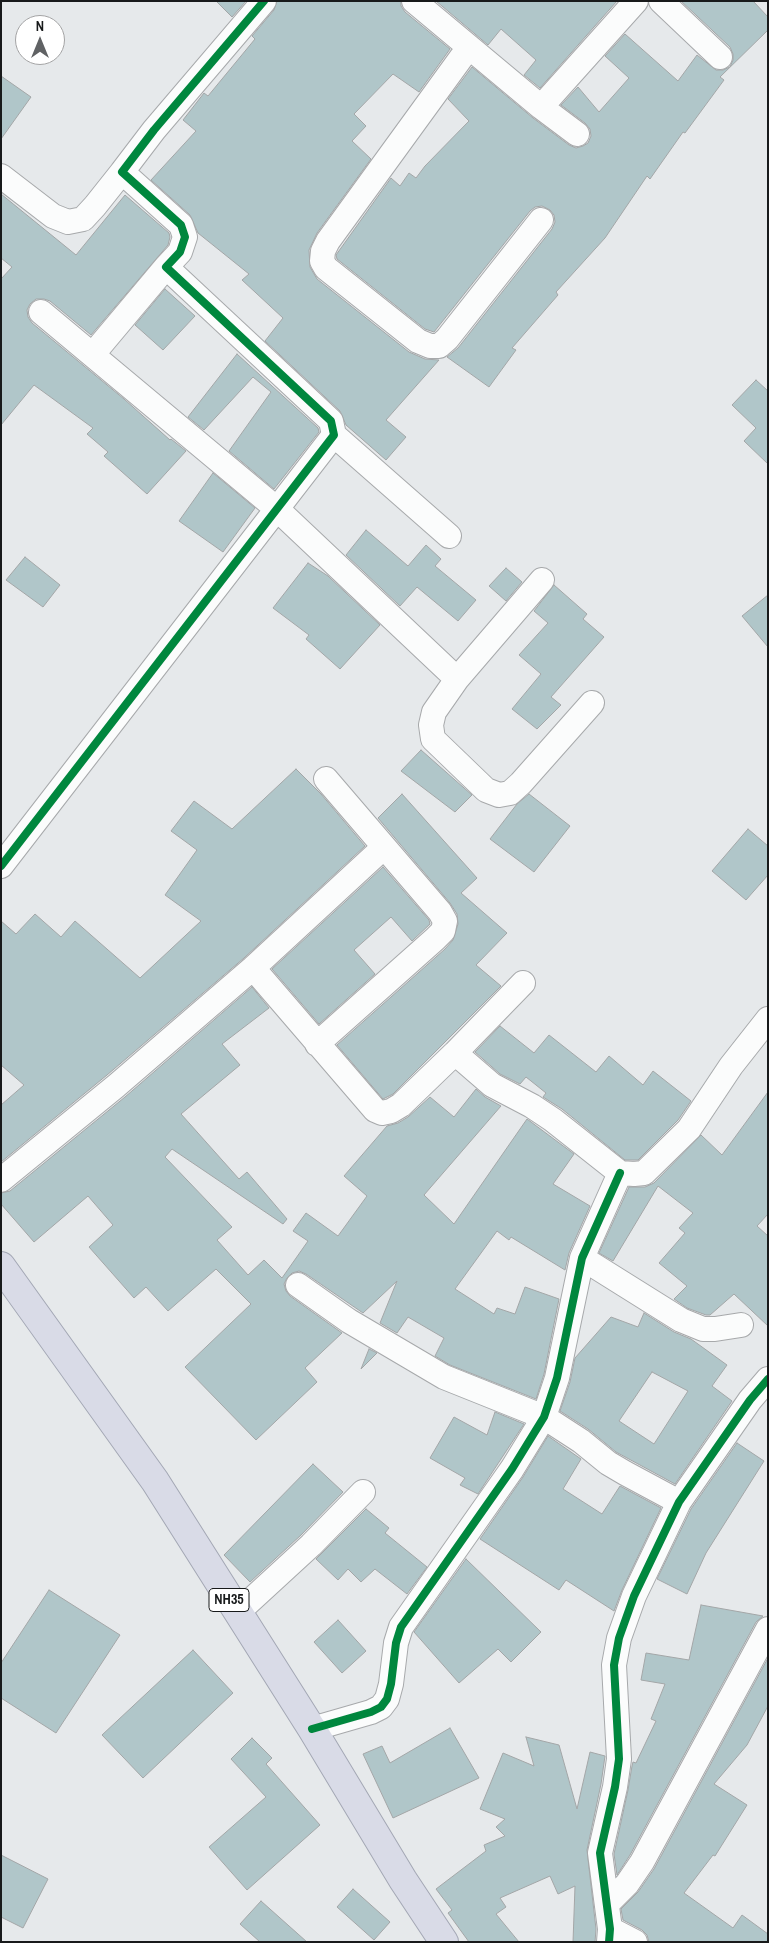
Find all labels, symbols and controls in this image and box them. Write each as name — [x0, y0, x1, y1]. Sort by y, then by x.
north arrow — [15, 15, 65, 65]
text: N — [36, 17, 44, 35]
road number: NH35 — [209, 1588, 249, 1612]

